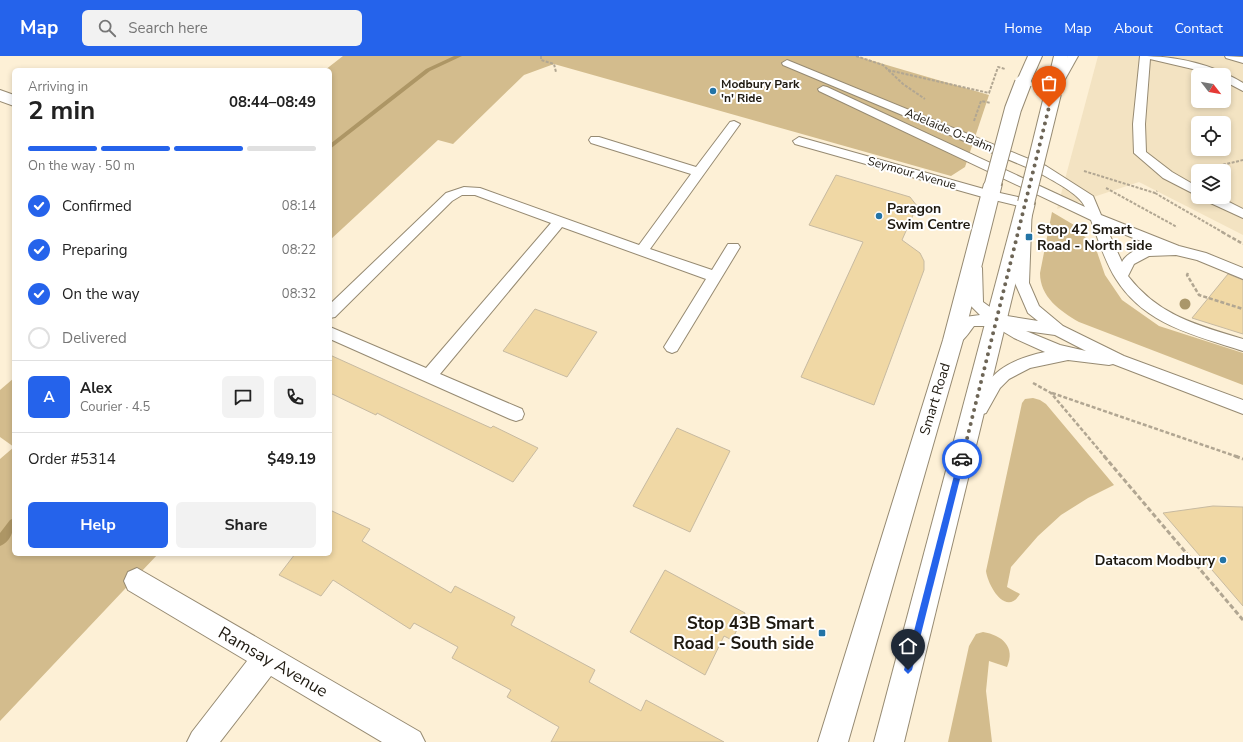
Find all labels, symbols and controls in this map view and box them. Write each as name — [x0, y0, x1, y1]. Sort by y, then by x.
search box — [82, 10, 362, 46]
text: Map — [20, 15, 58, 41]
icon: search — [96, 17, 118, 39]
text: Search here — [128, 18, 208, 38]
text: Home — [1004, 19, 1042, 38]
text: Map — [1064, 19, 1092, 38]
text: About — [1114, 19, 1153, 38]
text: Contact — [1175, 19, 1223, 38]
pin — [1032, 66, 1066, 107]
north arrow — [1191, 68, 1231, 108]
map controls — [1191, 68, 1231, 204]
icon: bag — [1038, 72, 1060, 94]
place label: Modbury Park 'n' Ride — [721, 76, 800, 106]
text: Arriving in — [28, 78, 88, 96]
marker: Modbury Park 'n' Ride — [708, 86, 718, 96]
text: 08:44–08:49 — [229, 92, 316, 112]
text: 2 min — [28, 93, 95, 128]
street label: Adelaide O-Bahn — [903, 104, 995, 156]
button: locate — [1191, 116, 1231, 156]
street label: Seymour Avenue — [866, 153, 958, 193]
text: On the way · 50 m — [28, 157, 135, 175]
button: layers — [1191, 164, 1231, 204]
icon: check — [28, 195, 50, 217]
text: Confirmed — [62, 196, 132, 216]
text: 08:14 — [282, 197, 316, 215]
place label: Paragon Swim Centre — [887, 199, 971, 234]
marker: Paragon Swim Centre — [874, 211, 884, 221]
place label: Stop 42 Smart Road - North side — [1037, 220, 1153, 255]
marker: Stop 42 Smart Road - North side — [1024, 232, 1034, 242]
icon: check — [28, 239, 50, 261]
text: Preparing — [62, 240, 127, 260]
text: 08:22 — [282, 241, 316, 259]
icon: check — [28, 283, 50, 305]
text: On the way — [62, 284, 140, 304]
text: 08:32 — [282, 285, 316, 303]
text: Delivered — [62, 328, 127, 348]
street label: Smart Road — [915, 361, 955, 437]
button: chat — [222, 376, 264, 418]
button: phone — [274, 376, 316, 418]
text: Alex — [80, 378, 112, 398]
text: A — [43, 387, 55, 407]
text: Courier · 4.5 — [80, 398, 150, 416]
courier — [942, 439, 982, 479]
icon: car — [951, 448, 973, 470]
text: Order #5314 — [28, 449, 116, 469]
text: $49.19 — [267, 449, 316, 469]
button: Help — [28, 502, 168, 548]
button: Share — [176, 502, 316, 548]
place label: Datacom Modbury — [1095, 551, 1216, 570]
marker: Datacom Modbury — [1218, 555, 1228, 565]
place label: Stop 43B Smart Road - South side — [673, 612, 814, 655]
street label: Ramsay Avenue — [214, 621, 332, 703]
marker: Stop 43B Smart Road - South side — [817, 628, 827, 638]
pin — [891, 629, 925, 670]
icon: home — [897, 635, 919, 657]

